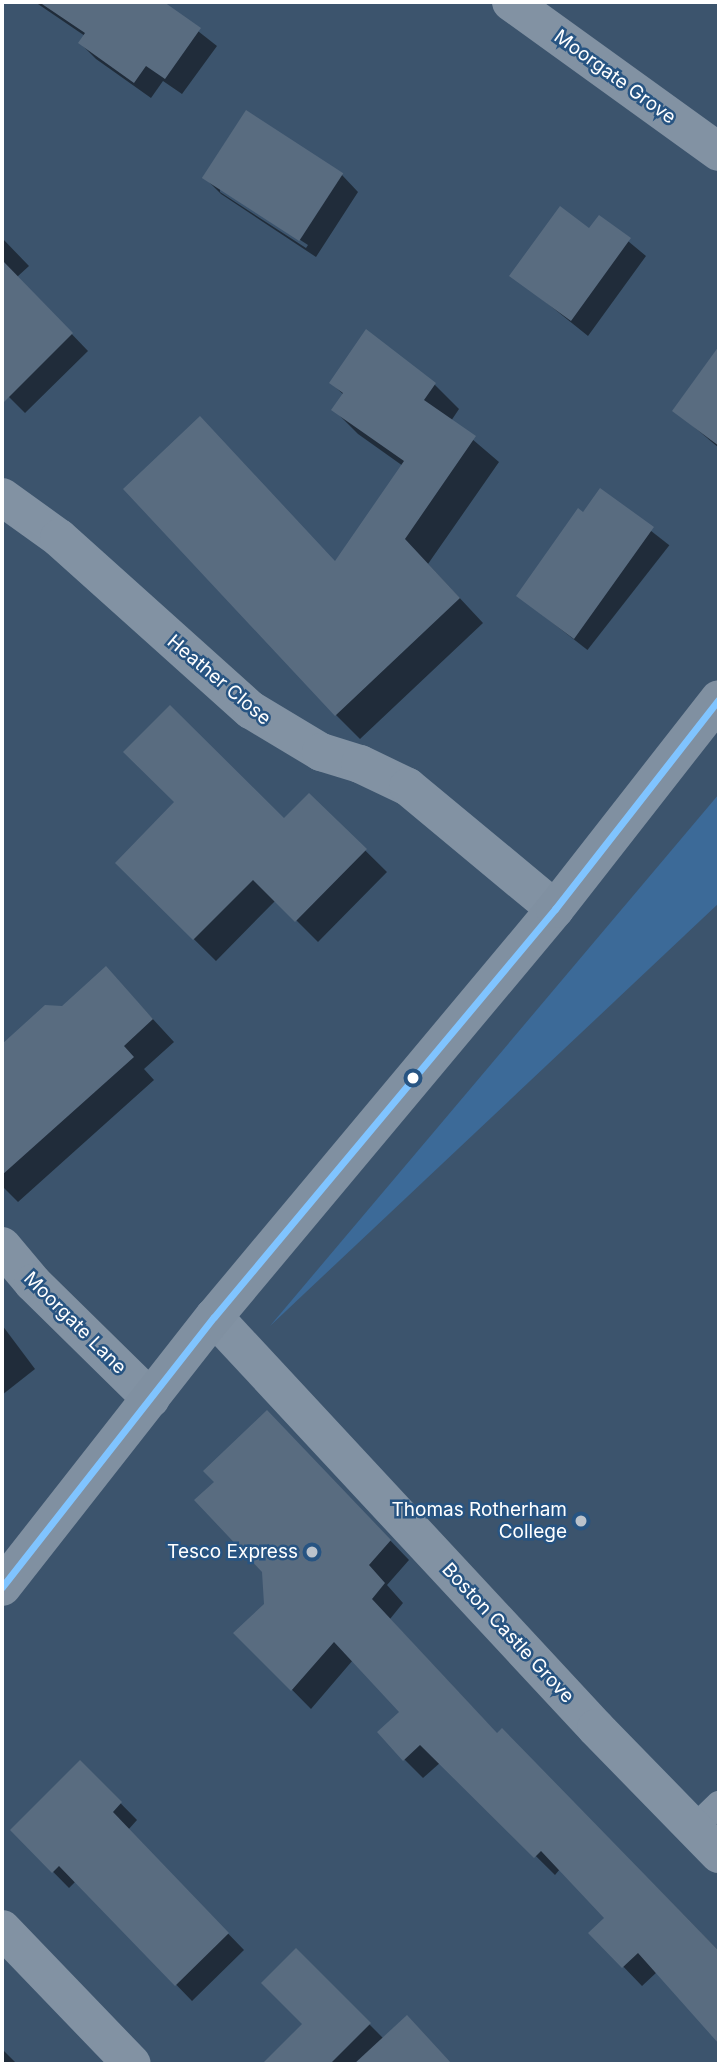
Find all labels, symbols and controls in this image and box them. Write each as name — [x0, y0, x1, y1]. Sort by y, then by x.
street label: Moorgate Grove — [550, 25, 680, 129]
street label: Heather Close — [163, 630, 275, 730]
unlabelled marker — [406, 1071, 420, 1085]
street label: Moorgate Lane — [19, 1267, 131, 1379]
place label: Thomas Rotherham College — [392, 1499, 567, 1543]
marker: Thomas Rotherham College — [573, 1513, 589, 1529]
place label: Tesco Express — [167, 1541, 298, 1563]
marker: Tesco Express — [304, 1544, 320, 1560]
street label: Boston Castle Grove — [437, 1558, 579, 1708]

